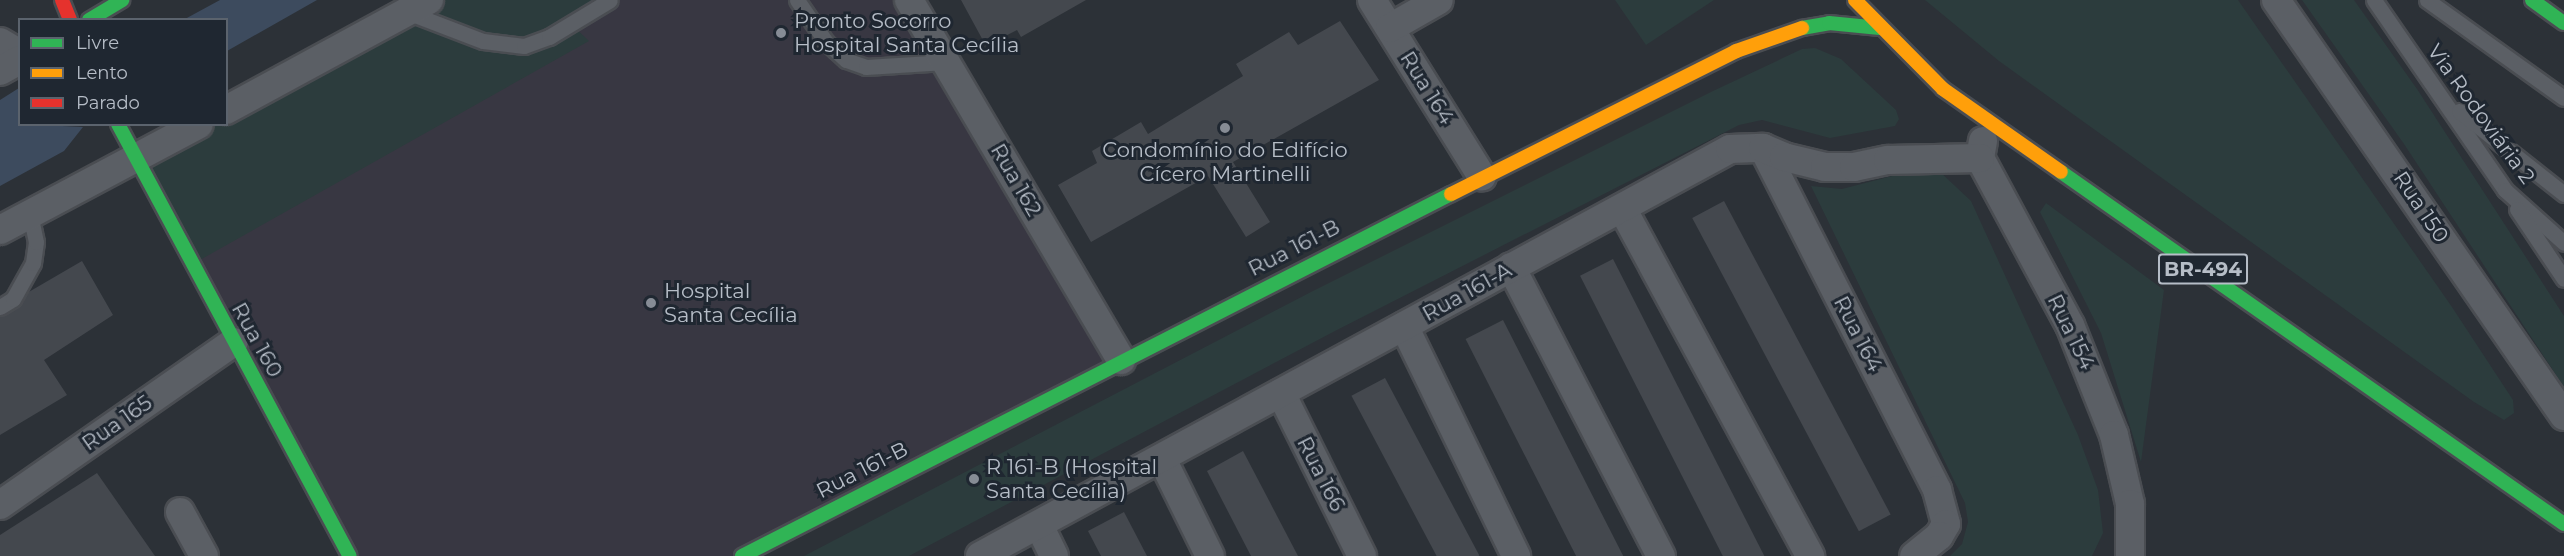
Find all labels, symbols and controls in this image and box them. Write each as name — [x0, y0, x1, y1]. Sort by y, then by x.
place label: Pronto Socorro Hospital Santa Cecília — [794, 8, 1019, 58]
legend — [18, 18, 228, 126]
marker: Pronto Socorro Hospital Santa Cecília — [772, 24, 790, 42]
text: Livre — [76, 32, 119, 54]
street label: Via Rodoviária 2 — [2422, 39, 2540, 189]
street label: Rua 164 — [1395, 47, 1459, 129]
text: Lento — [76, 62, 128, 84]
text: Parado — [76, 92, 140, 114]
marker: Condomínio do Edifício Cícero Martinelli — [1218, 121, 1232, 135]
place label: Condomínio do Edifício Cícero Martinelli — [1102, 137, 1348, 187]
street label: Rua 162 — [985, 139, 1047, 221]
street label: Rua 150 — [2388, 167, 2454, 247]
street label: Rua 161-B — [1244, 214, 1344, 282]
road number: BR-494 — [2158, 252, 2248, 286]
street label: Rua 161-A — [1418, 257, 1516, 327]
place label: Hospital Santa Cecília — [664, 278, 798, 328]
street label: Rua 154 — [2042, 290, 2100, 374]
street label: Rua 164 — [1828, 292, 1888, 376]
marker: Hospital Santa Cecília — [642, 294, 660, 312]
street label: Rua 160 — [226, 298, 288, 382]
street label: Rua 165 — [77, 390, 157, 456]
street label: Rua 166 — [1292, 432, 1350, 516]
street label: Rua 161-B — [812, 436, 912, 504]
place label: R 161-B (Hospital Santa Cecília) — [986, 454, 1157, 504]
marker: R 161-B (Hospital Santa Cecília) — [967, 472, 981, 486]

